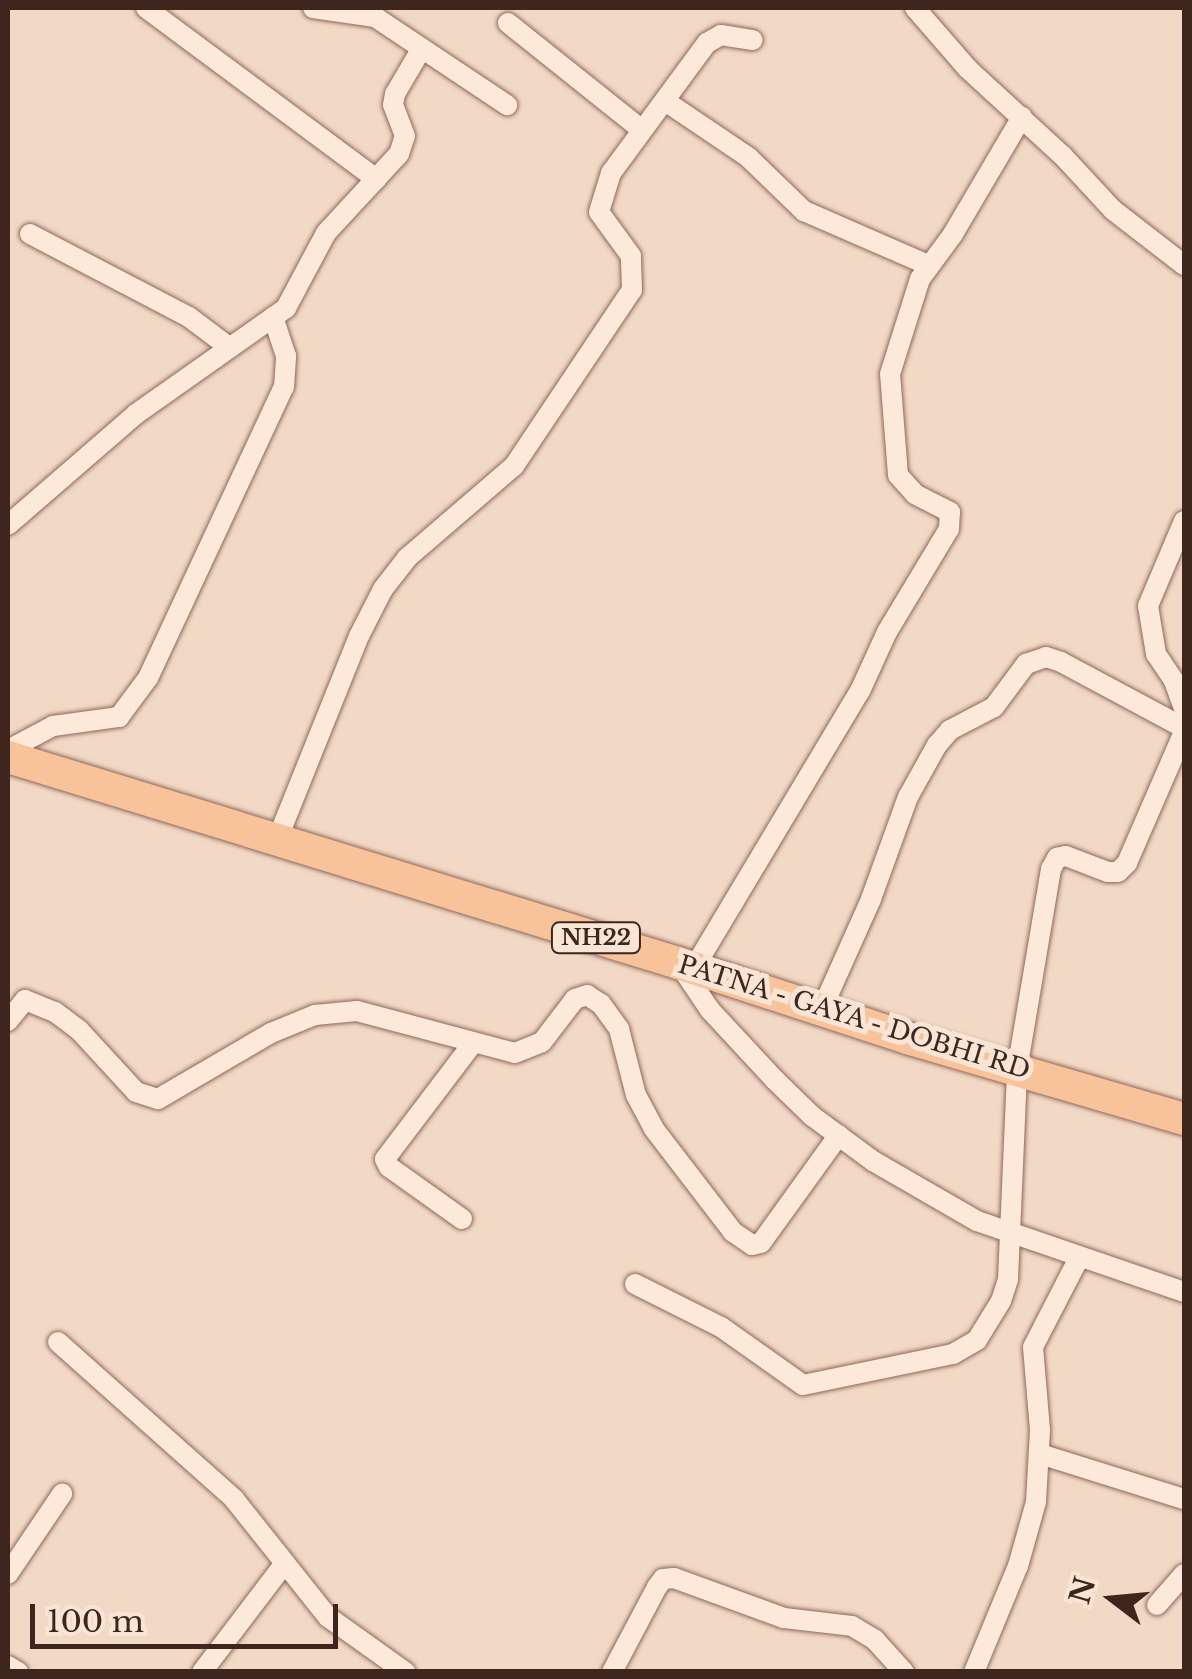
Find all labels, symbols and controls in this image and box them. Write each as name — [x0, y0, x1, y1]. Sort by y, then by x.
road number: NH22 — [548, 921, 644, 955]
street label: PATNA - GAYA - DOBHI RD — [673, 950, 1035, 1086]
north arrow — [1062, 1549, 1162, 1649]
text: N — [1062, 1573, 1103, 1608]
scale bar — [35, 1584, 342, 1646]
text: 100 m — [47, 1603, 144, 1640]

